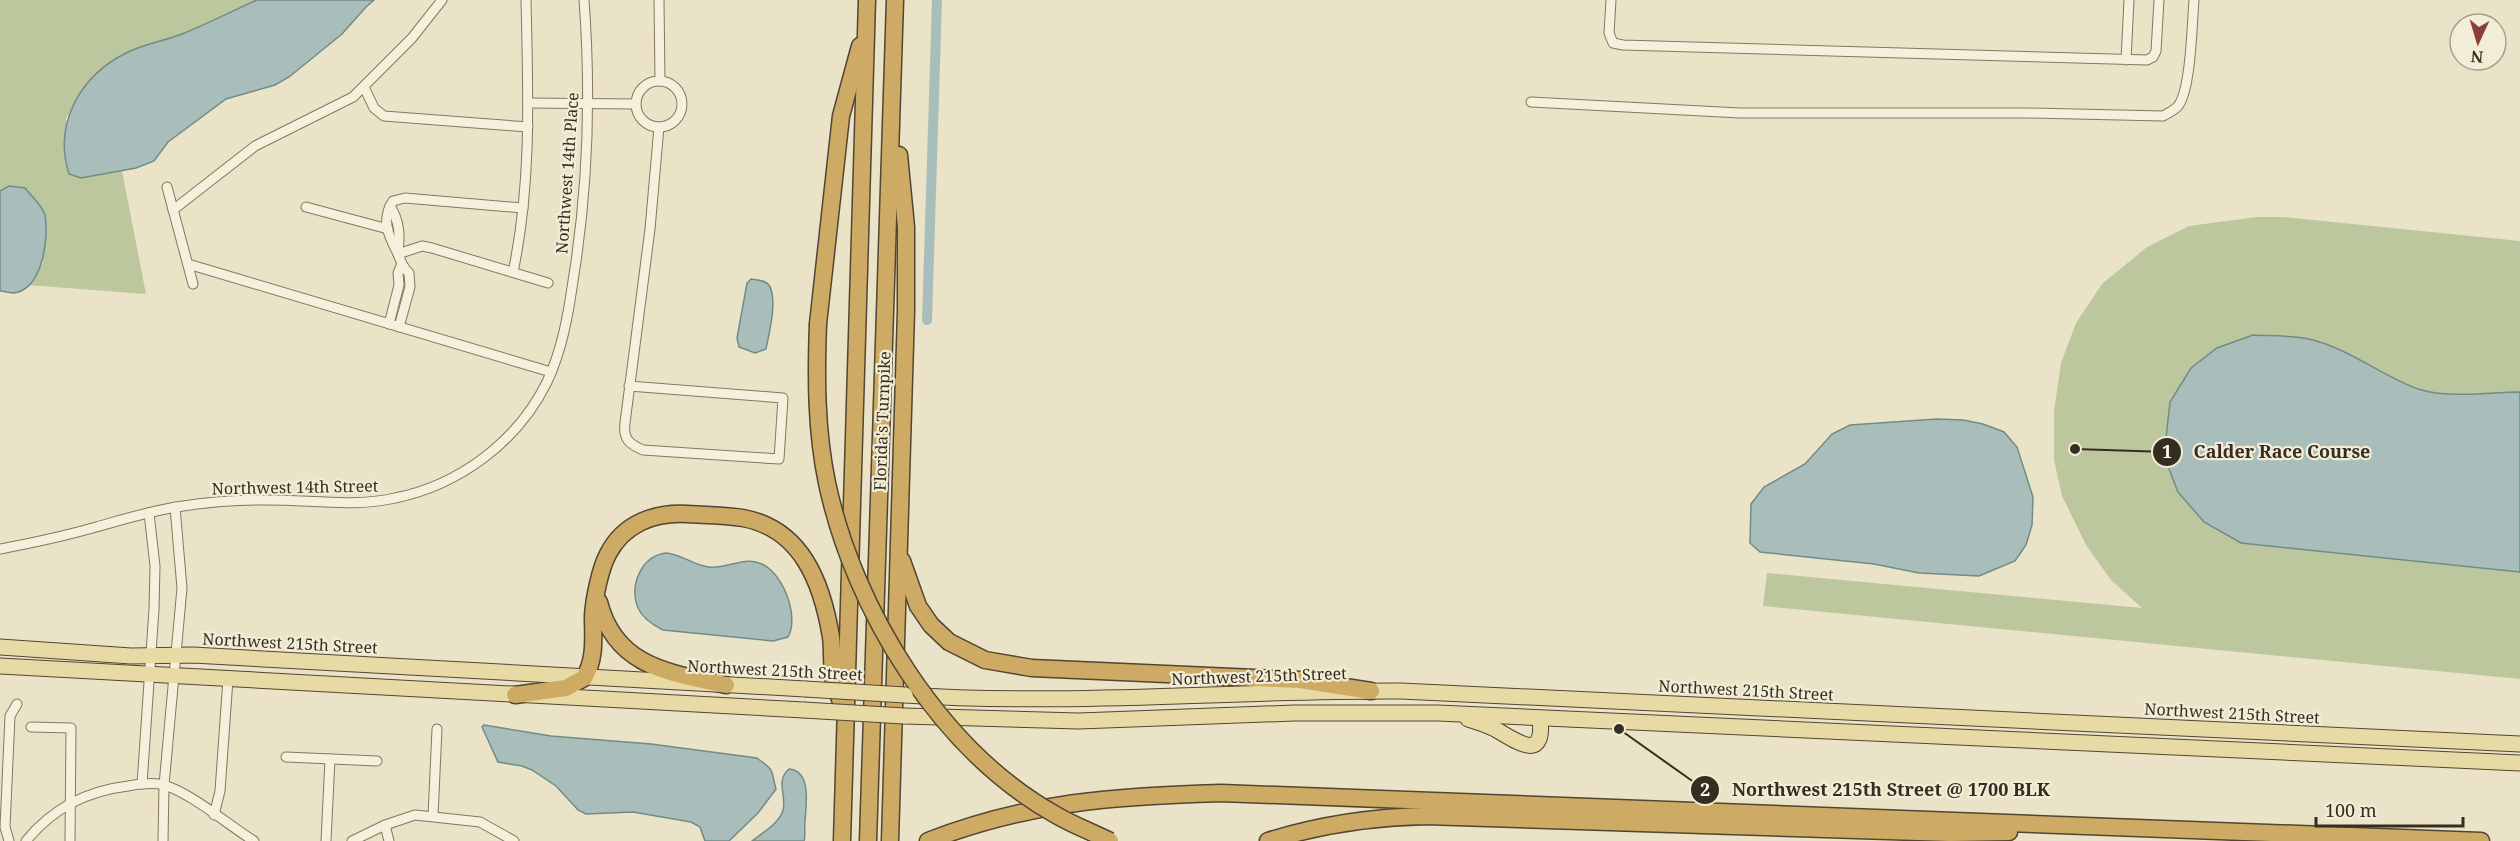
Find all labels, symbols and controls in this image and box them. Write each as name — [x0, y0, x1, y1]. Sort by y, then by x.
north arrow — [2448, 12, 2508, 72]
text: N — [2470, 46, 2484, 68]
street label: Northwest 14th Place — [550, 91, 584, 255]
street label: Florida's Turnpike — [869, 351, 895, 491]
callout: Calder Race Course — [2152, 434, 2382, 470]
text: 1 — [2162, 439, 2172, 463]
text: Calder Race Course — [2194, 439, 2370, 463]
street label: Northwest 14th Street — [212, 475, 379, 499]
street label: Northwest 215th Street — [202, 627, 379, 659]
street label: Northwest 215th Street — [687, 654, 864, 686]
street label: Northwest 215th Street — [1171, 662, 1347, 690]
street label: Northwest 215th Street — [1658, 674, 1835, 706]
street label: Northwest 215th Street — [2144, 697, 2321, 729]
callout: Northwest 215th Street @ 1700 BLK — [1690, 772, 2062, 808]
text: 2 — [1700, 777, 1710, 801]
text: Northwest 215th Street @ 1700 BLK — [1732, 777, 2051, 801]
scale bar — [2316, 790, 2463, 828]
text: 100 m — [2325, 798, 2377, 822]

